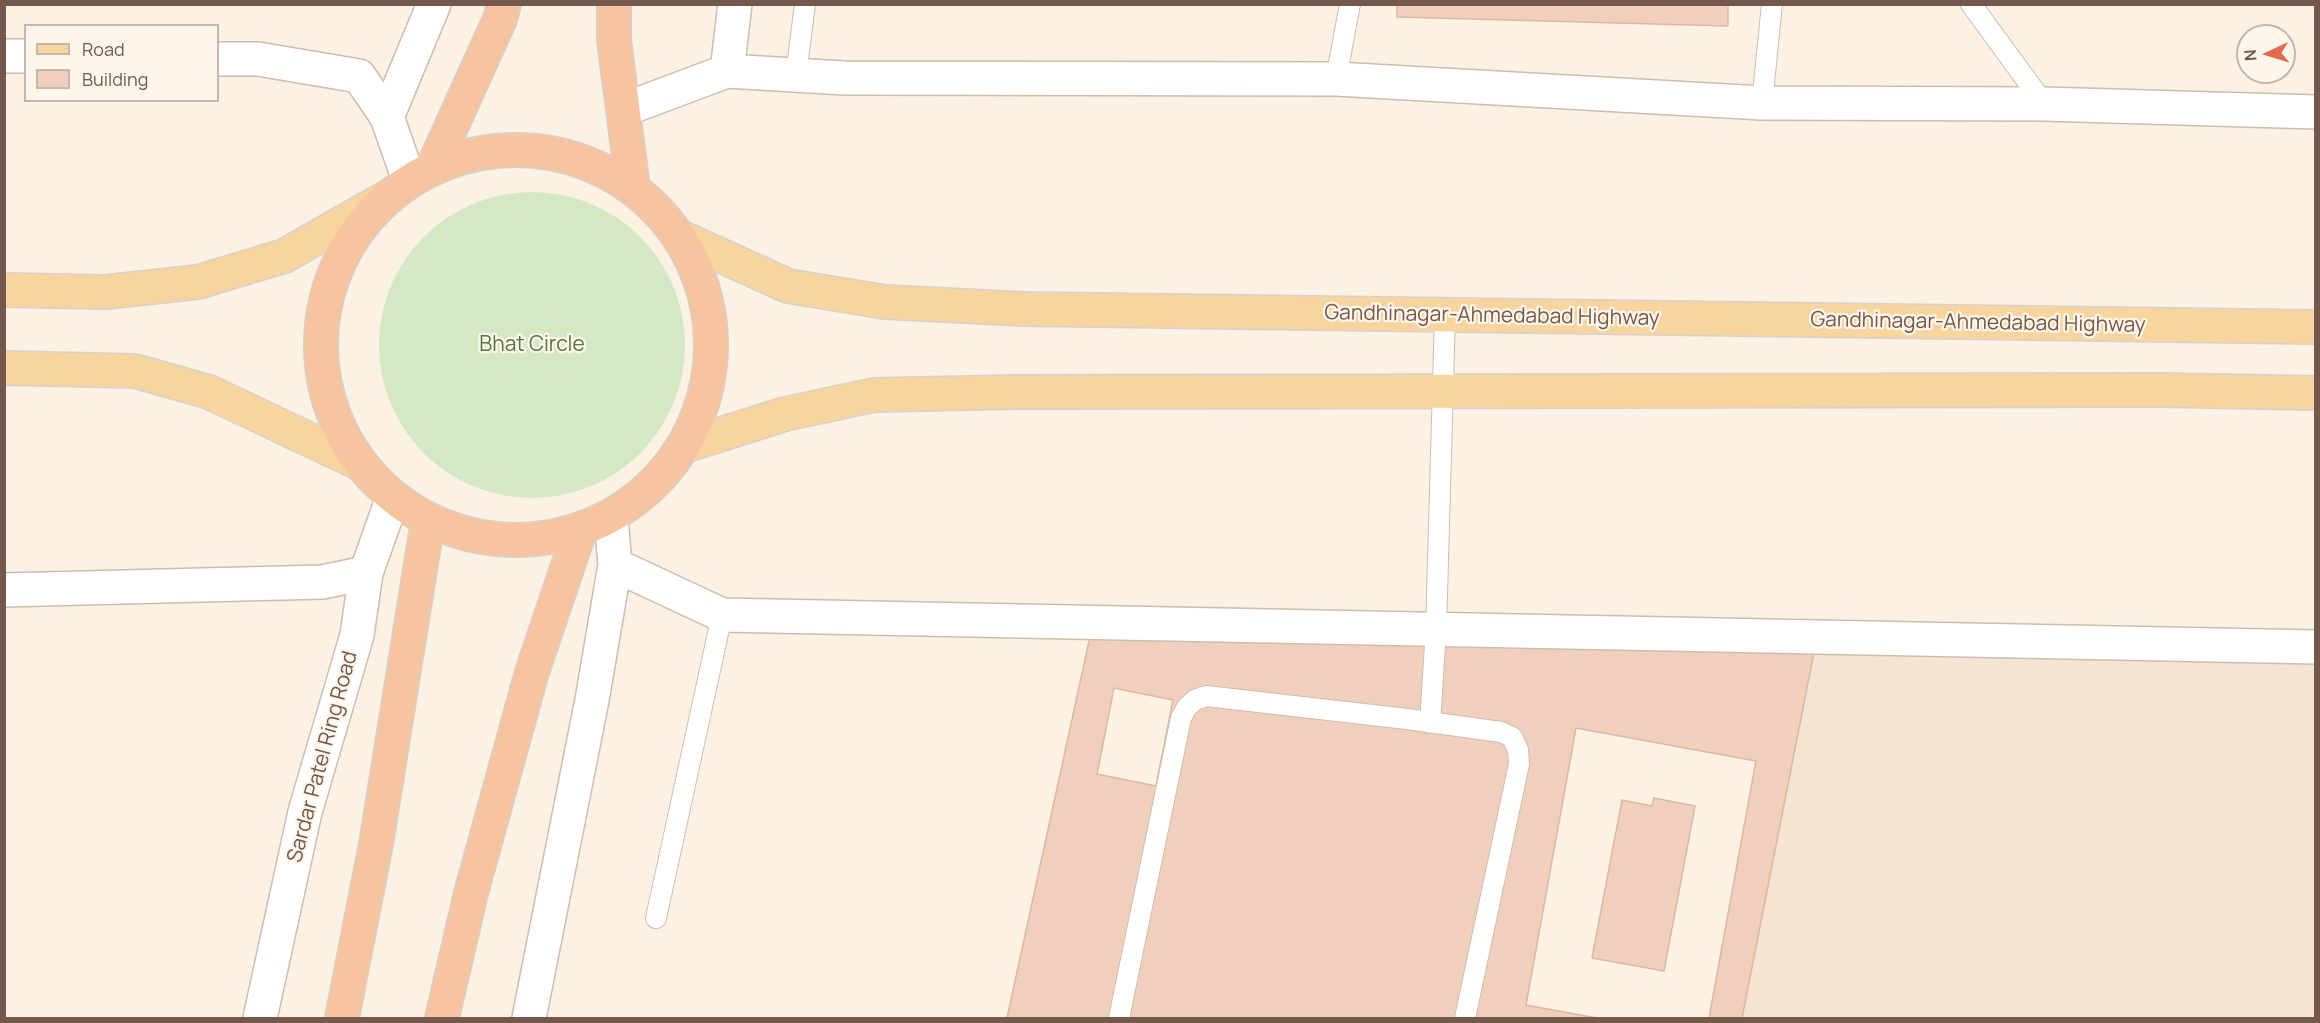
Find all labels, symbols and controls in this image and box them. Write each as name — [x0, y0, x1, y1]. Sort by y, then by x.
legend — [24, 24, 219, 102]
north arrow — [2236, 24, 2296, 84]
text: Road — [82, 37, 125, 61]
text: N — [2239, 49, 2261, 62]
text: Building — [82, 67, 148, 91]
street label: Gandhinagar-Ahmedabad Highway — [1324, 300, 1660, 332]
street label: Gandhinagar-Ahmedabad Highway — [1810, 307, 2146, 339]
park label: Bhat Circle — [479, 332, 585, 358]
street label: Sardar Patel Ring Road — [283, 648, 363, 866]

